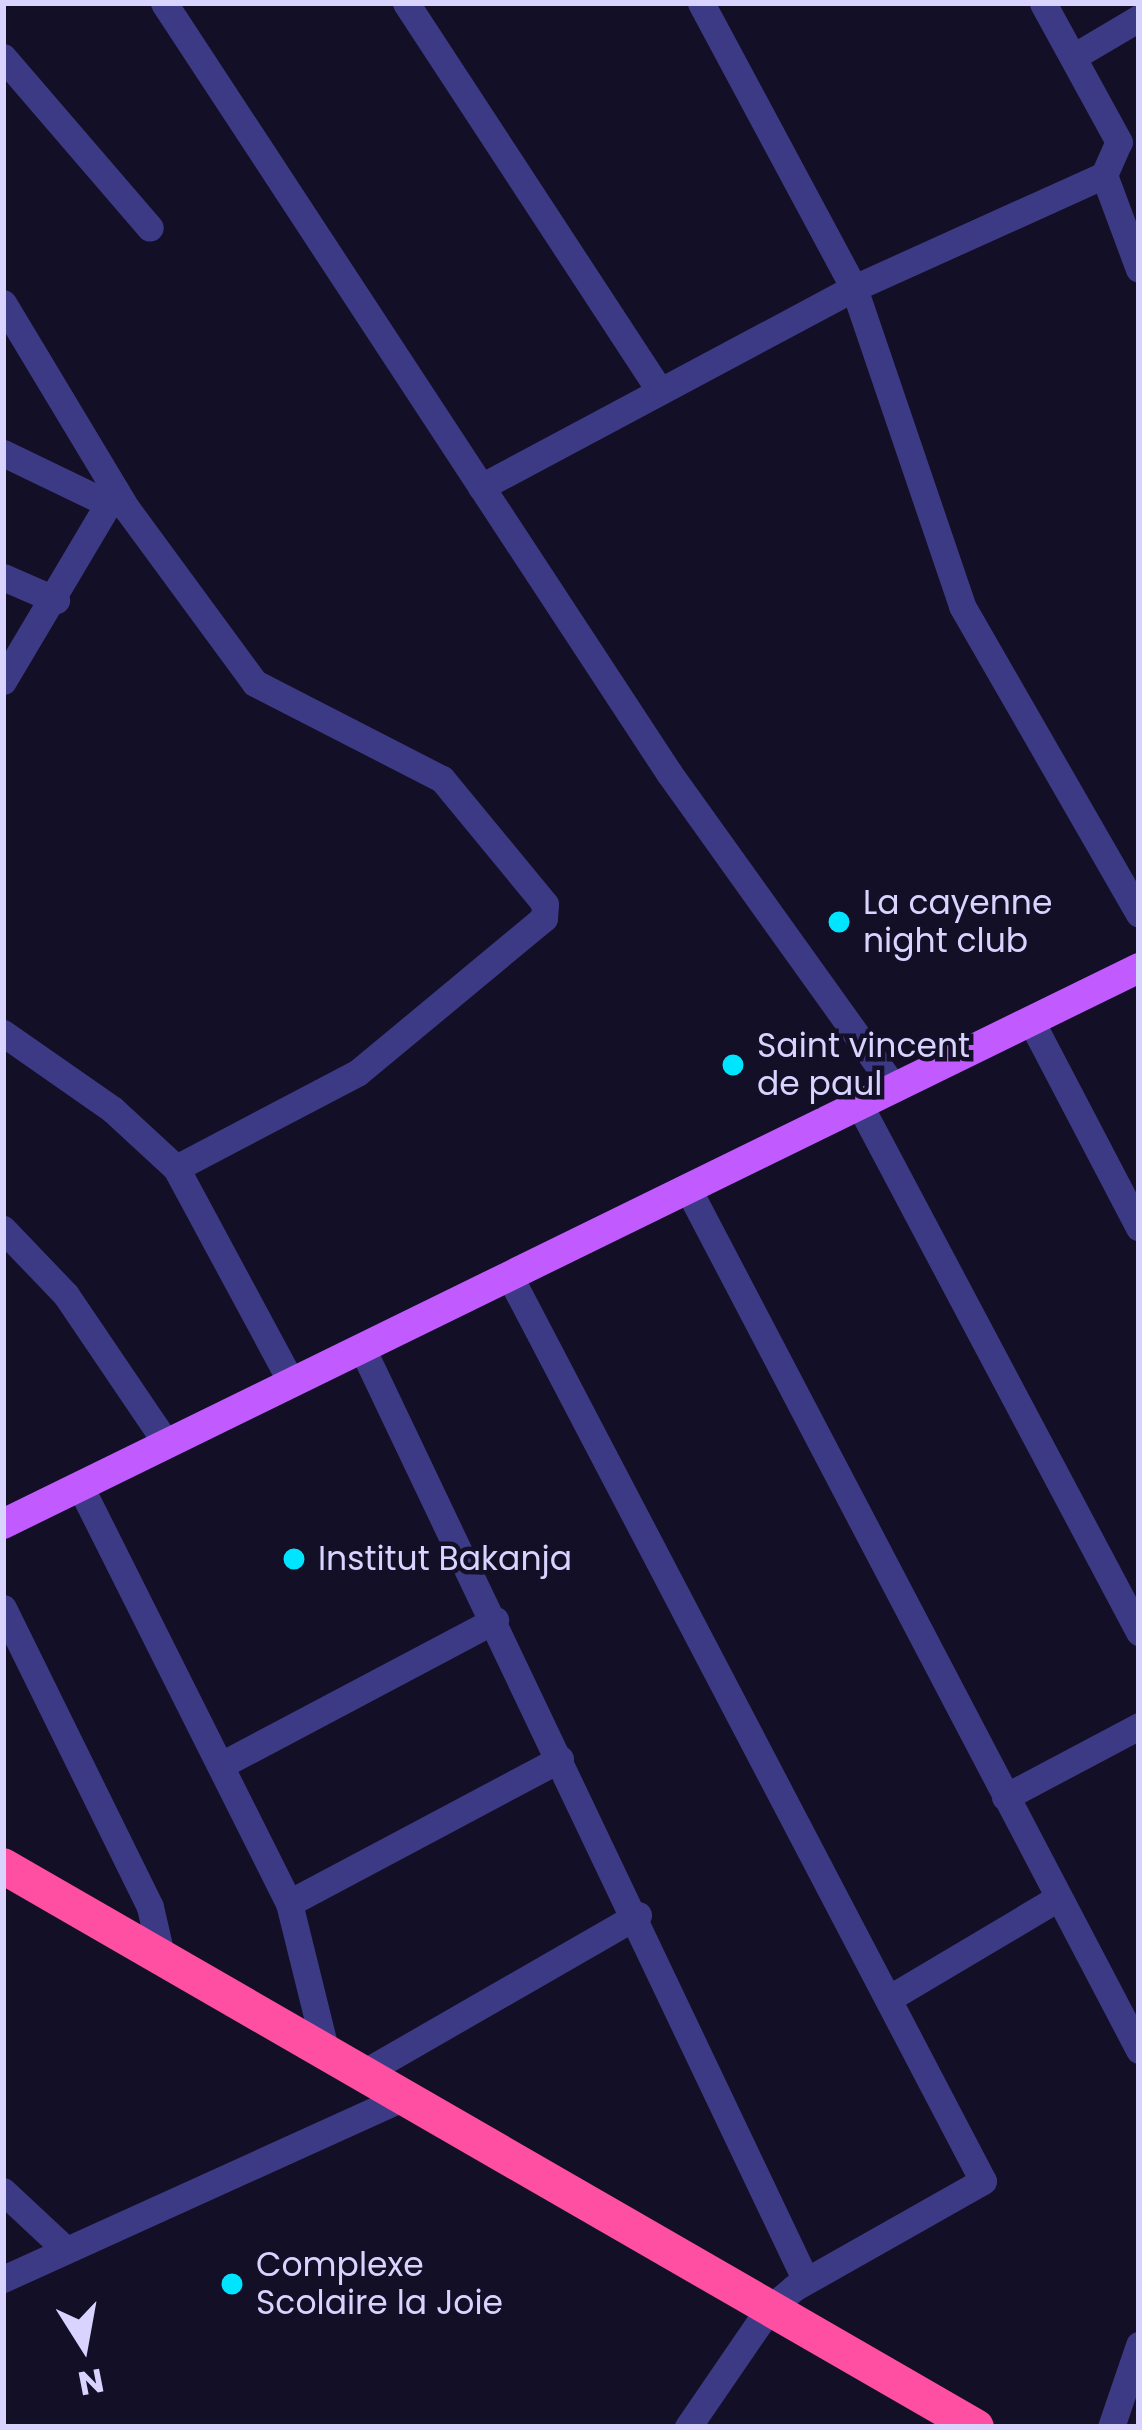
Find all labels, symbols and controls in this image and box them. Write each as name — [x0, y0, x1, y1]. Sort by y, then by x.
place label: La cayenne night club — [863, 883, 1052, 961]
marker: La cayenne night club — [826, 909, 852, 935]
place label: Saint vincent de paul — [757, 1026, 970, 1104]
marker: Saint vincent de paul — [720, 1052, 746, 1078]
place label: Institut Bakanja — [318, 1539, 572, 1579]
marker: Institut Bakanja — [281, 1546, 307, 1572]
place label: Complexe Scolaire la Joie — [256, 2245, 503, 2323]
marker: Complexe Scolaire la Joie — [219, 2271, 245, 2297]
north arrow — [24, 2286, 144, 2406]
text: N — [74, 2356, 108, 2407]

